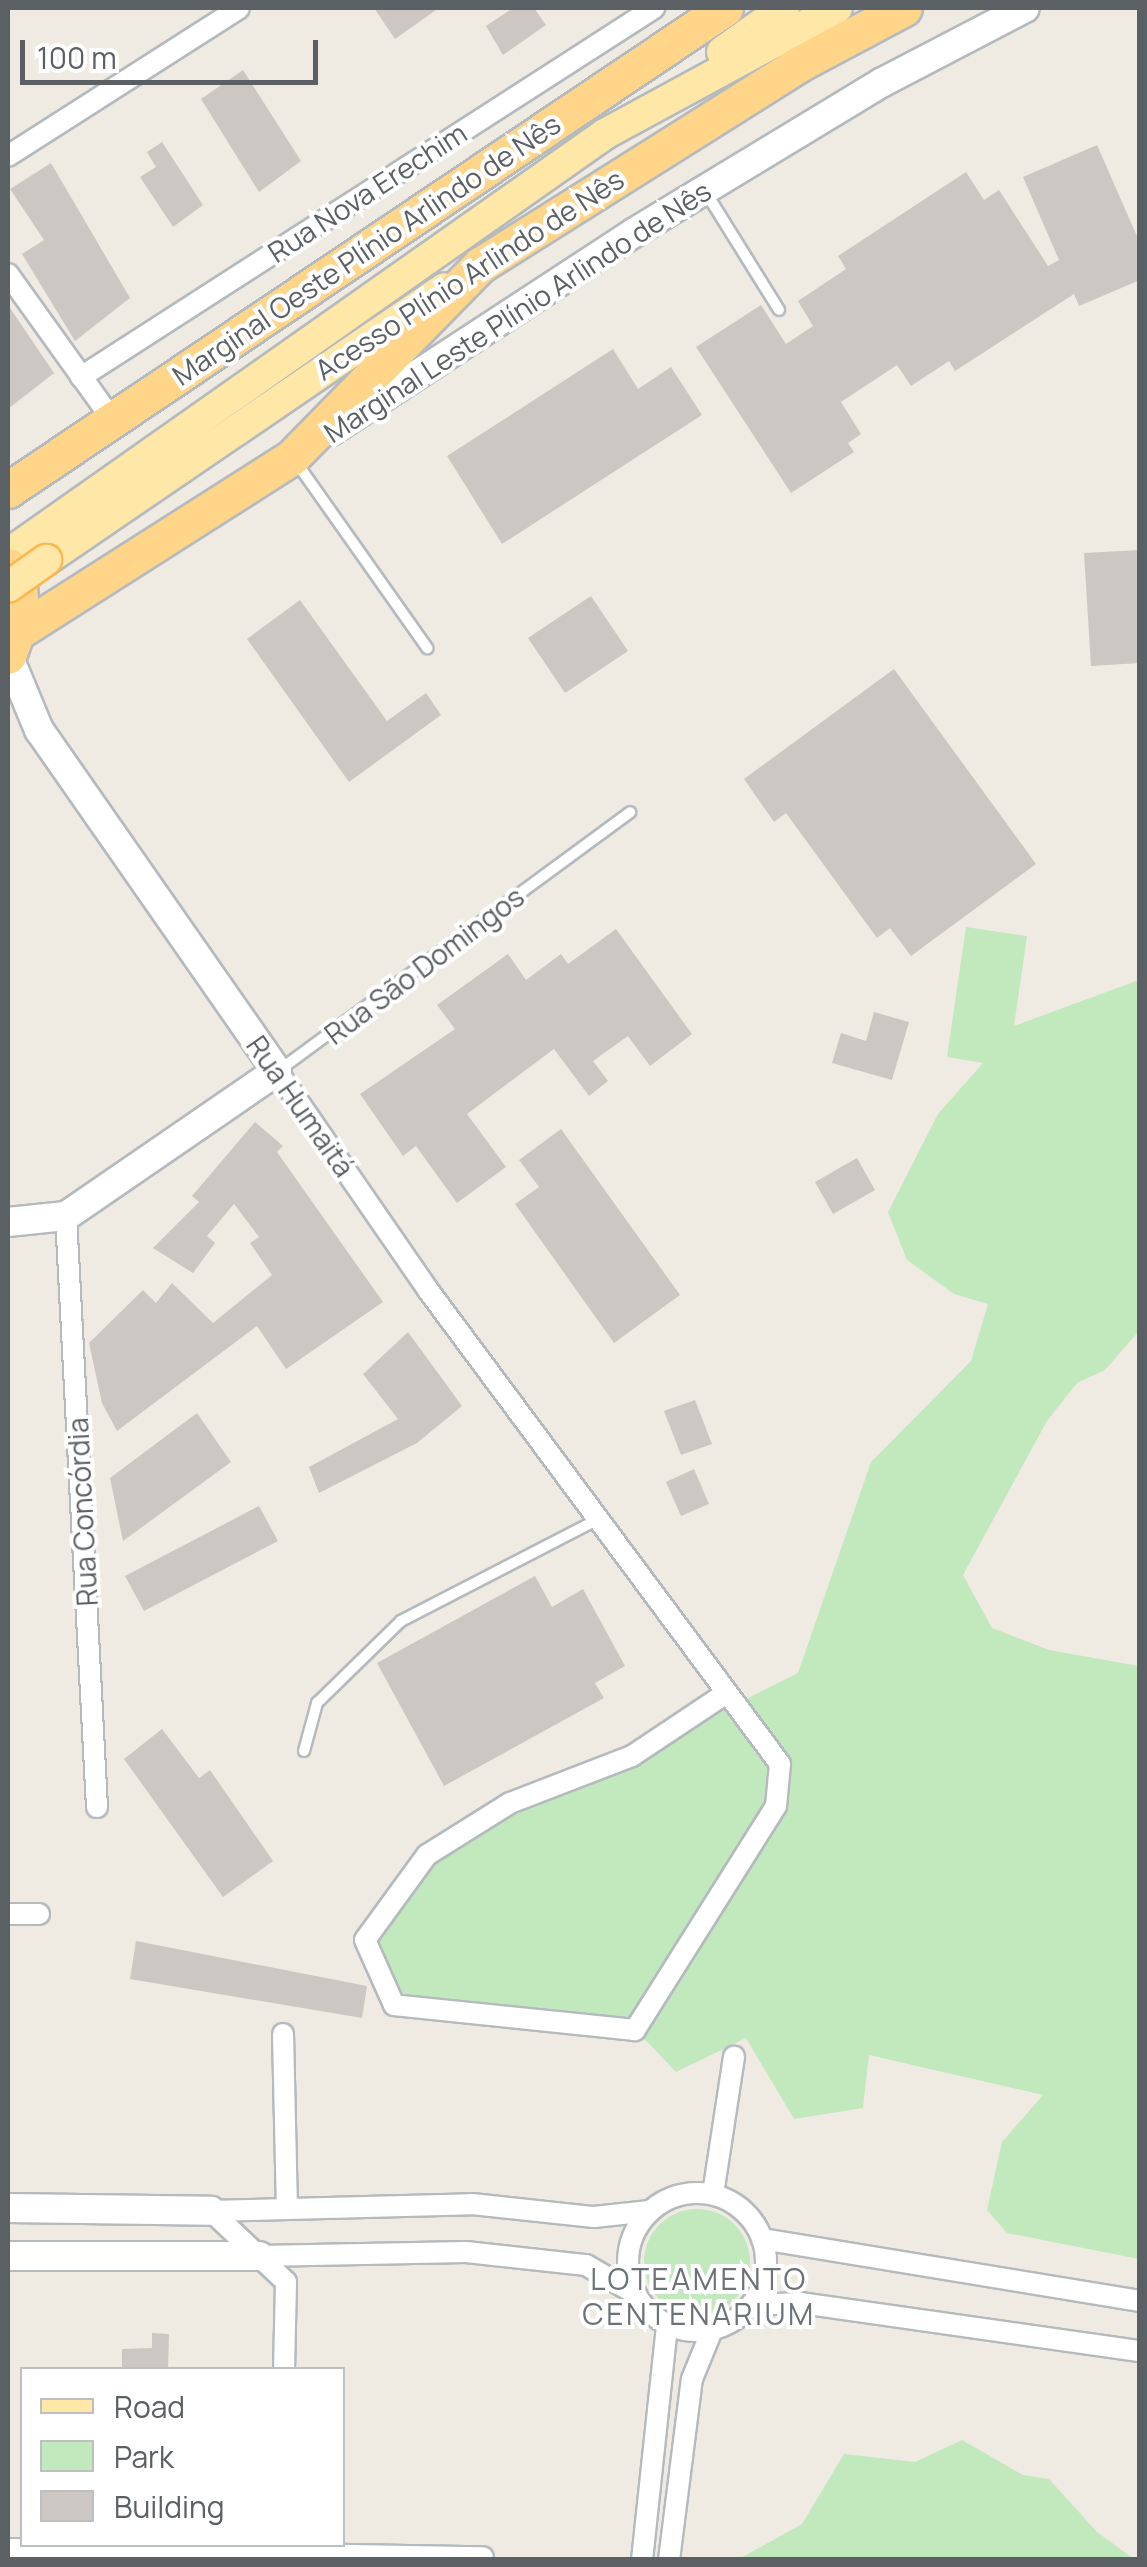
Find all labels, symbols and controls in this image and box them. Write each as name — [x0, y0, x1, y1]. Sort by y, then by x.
scale bar — [25, 20, 322, 82]
text: 100 m — [37, 37, 117, 78]
street label: Marginal Oeste Plínio Arlindo de Nês — [166, 106, 566, 392]
street label: Rua Nova Erechim — [262, 115, 472, 269]
street label: Acesso Plínio Arlindo de Nês — [308, 162, 630, 386]
street label: Marginal Leste Plínio Arlindo de Nês — [317, 173, 717, 449]
street label: Rua São Domingos — [318, 879, 530, 1051]
street label: Rua Humaitá — [240, 1029, 362, 1183]
street label: Rua Concórdia — [60, 1417, 104, 1607]
district label: LOTEAMENTO CENTENARIUM — [582, 2261, 816, 2332]
legend — [20, 2367, 345, 2547]
text: Road — [114, 2386, 185, 2427]
text: Park — [114, 2436, 174, 2477]
text: Building — [114, 2486, 225, 2527]

